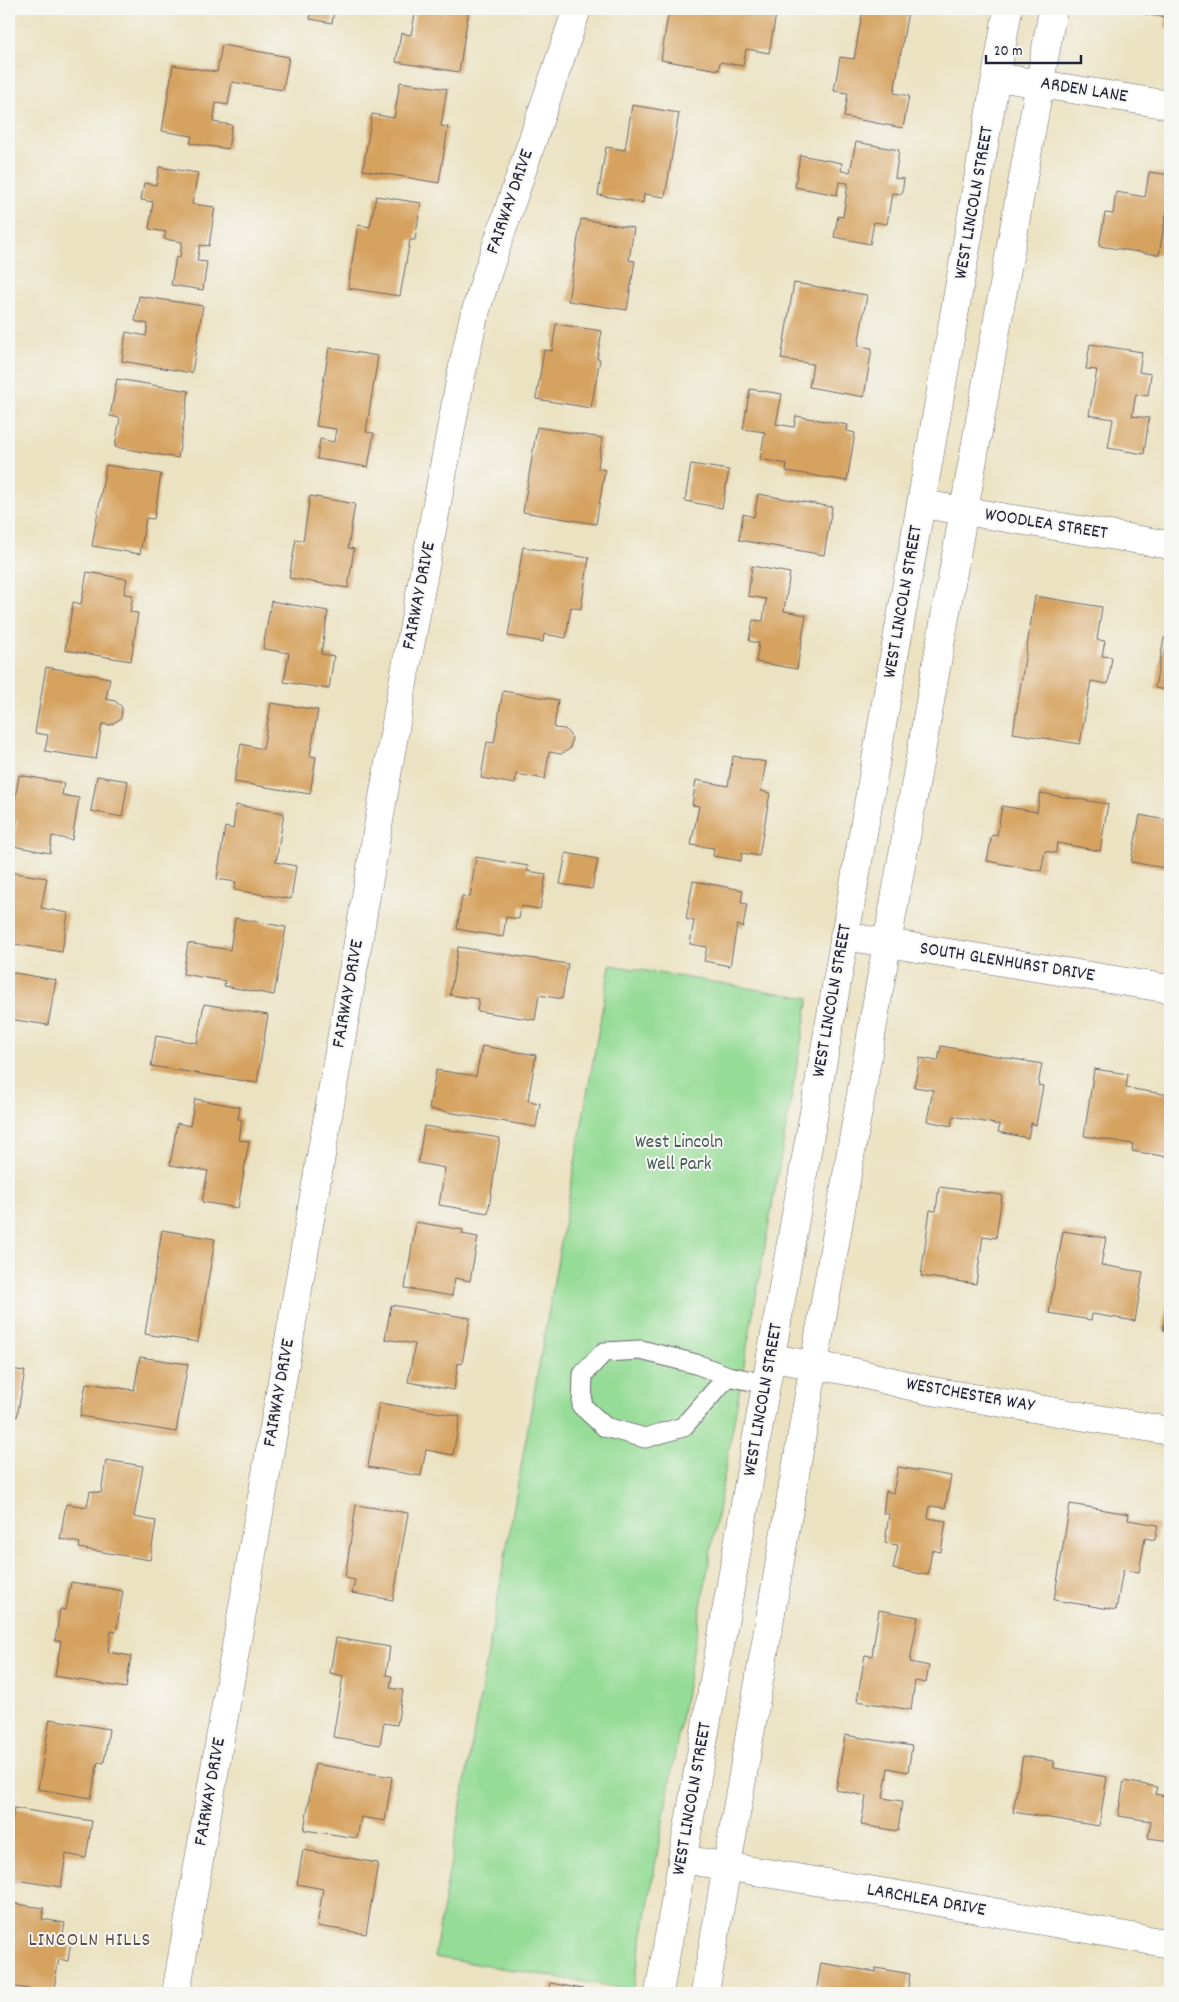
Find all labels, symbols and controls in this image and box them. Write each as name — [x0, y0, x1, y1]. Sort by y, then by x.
scale bar — [986, 32, 1082, 64]
text: 20 m — [994, 41, 1022, 63]
street label: ARDEN LANE — [1038, 71, 1130, 111]
street label: WEST LINCOLN STREET — [948, 124, 1002, 282]
street label: FAIRWAY DRIVE — [480, 146, 542, 258]
street label: WOODLEA STREET — [983, 502, 1110, 548]
street label: WEST LINCOLN STREET — [877, 523, 931, 681]
street label: FAIRWAY DRIVE — [396, 539, 444, 652]
street label: WEST LINCOLN STREET — [806, 922, 860, 1080]
street label: SOUTH GLENHURST DRIVE — [918, 936, 1097, 990]
street label: FAIRWAY DRIVE — [326, 937, 372, 1050]
park label: West Lincoln Well Park — [635, 1130, 723, 1179]
street label: WEST LINCOLN STREET — [737, 1321, 791, 1479]
street label: FAIRWAY DRIVE — [257, 1336, 303, 1449]
street label: WESTCHESTER WAY — [904, 1371, 1037, 1421]
street label: WEST LINCOLN STREET — [666, 1720, 720, 1878]
street label: FAIRWAY DRIVE — [188, 1735, 234, 1848]
street label: LARCHLEA DRIVE — [864, 1877, 988, 1925]
district label: LINCOLN HILLS — [29, 1927, 151, 1955]

